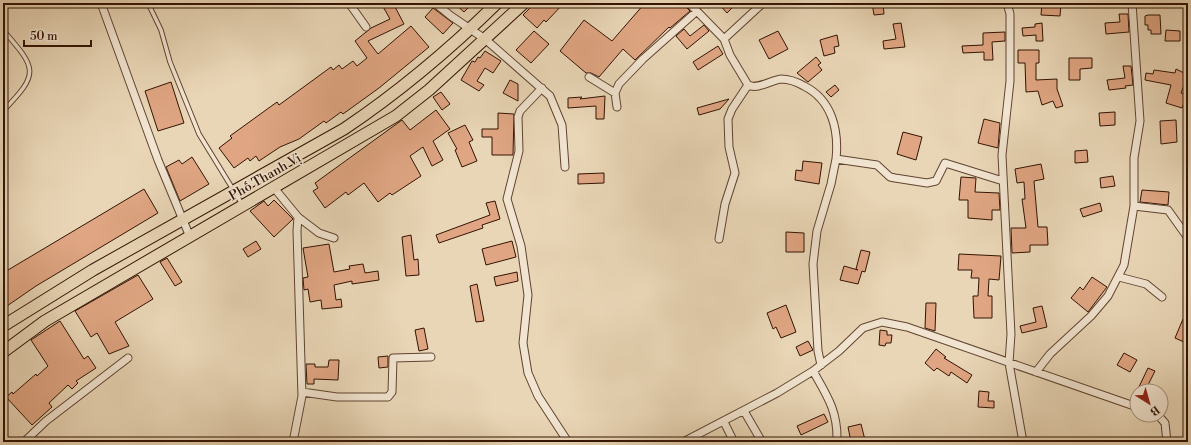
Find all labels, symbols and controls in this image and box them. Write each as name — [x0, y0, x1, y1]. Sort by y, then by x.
scale bar — [24, 22, 91, 48]
text: 50 m — [30, 29, 58, 44]
street label: Phố Thanh Vị — [226, 150, 304, 204]
north arrow — [1129, 383, 1169, 423]
text: B — [1147, 402, 1162, 418]

